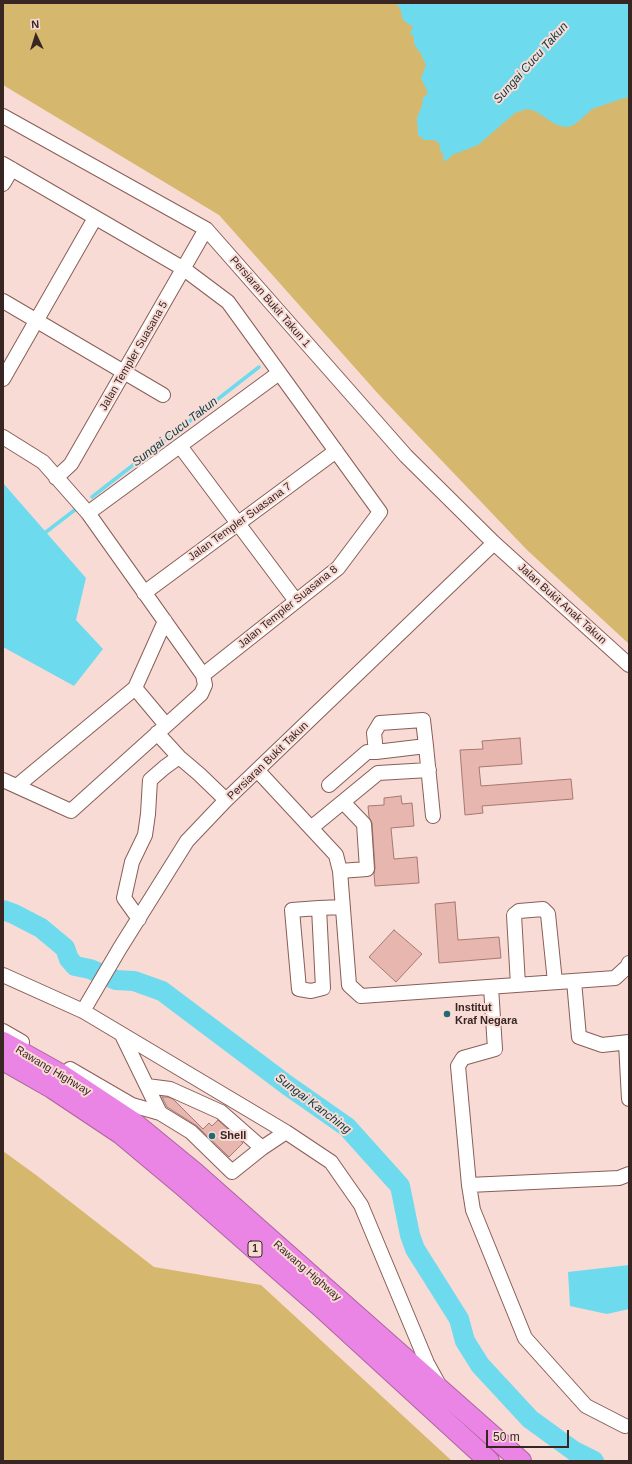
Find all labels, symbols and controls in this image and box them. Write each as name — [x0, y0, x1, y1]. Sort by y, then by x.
north arrow — [16, 16, 56, 56]
text: N — [31, 18, 40, 30]
water label: Sungai Cucu Takun — [491, 19, 571, 107]
street label: Persiaran Bukit Takun 1 — [227, 254, 313, 350]
street label: Jalan Templer Suasana 5 — [97, 299, 171, 413]
water label: Sungai Cucu Takun — [129, 394, 221, 470]
street label: Jalan Templer Suasana 7 — [186, 480, 294, 564]
street label: Jalan Bukit Anak Takun — [515, 561, 609, 647]
street label: Jalan Templer Suasana 8 — [236, 563, 340, 651]
street label: Persiaran Bukit Takun — [225, 719, 311, 803]
place label: Institut Kraf Negara — [455, 1001, 517, 1027]
marker: Institut Kraf Negara — [442, 1009, 452, 1019]
street label: Rawang Highway — [13, 1043, 93, 1099]
water label: Sungai Kanching — [272, 1071, 354, 1137]
place label: Shell — [220, 1129, 246, 1143]
marker: Shell — [207, 1131, 217, 1141]
street label: Rawang Highway — [270, 1238, 344, 1304]
road number: 1 — [248, 1241, 262, 1257]
scale bar — [488, 1422, 571, 1448]
text: 50 m — [493, 1430, 520, 1444]

